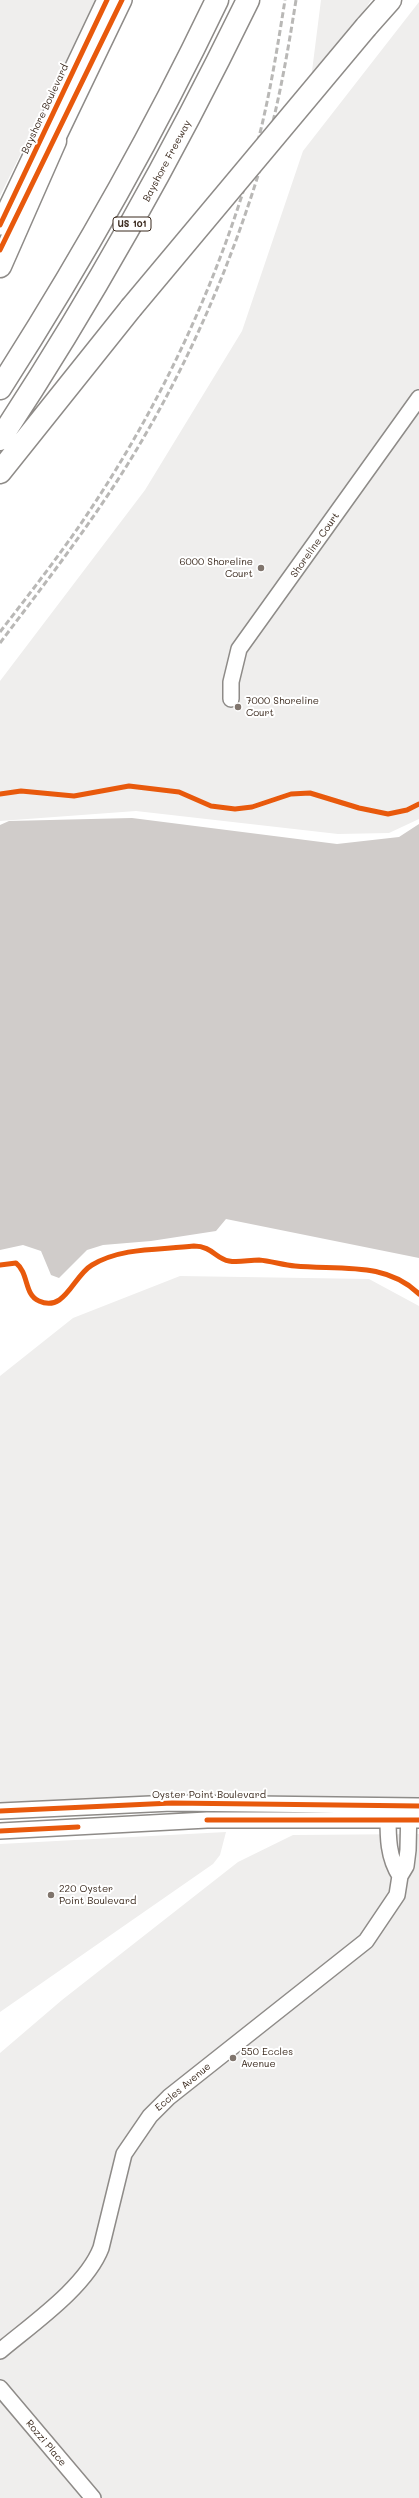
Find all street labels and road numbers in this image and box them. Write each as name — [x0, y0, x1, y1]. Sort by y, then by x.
street label: Bayshore Boulevard — [19, 62, 71, 156]
street label: Bayshore Freeway — [140, 118, 194, 204]
road number: US 101 — [113, 217, 151, 231]
street label: Shoreline Court — [288, 510, 342, 580]
street label: Oyster Point Boulevard — [152, 1789, 266, 1801]
street label: Eccles Avenue — [153, 2060, 213, 2114]
street label: Rozzi Place — [23, 2417, 69, 2469]

